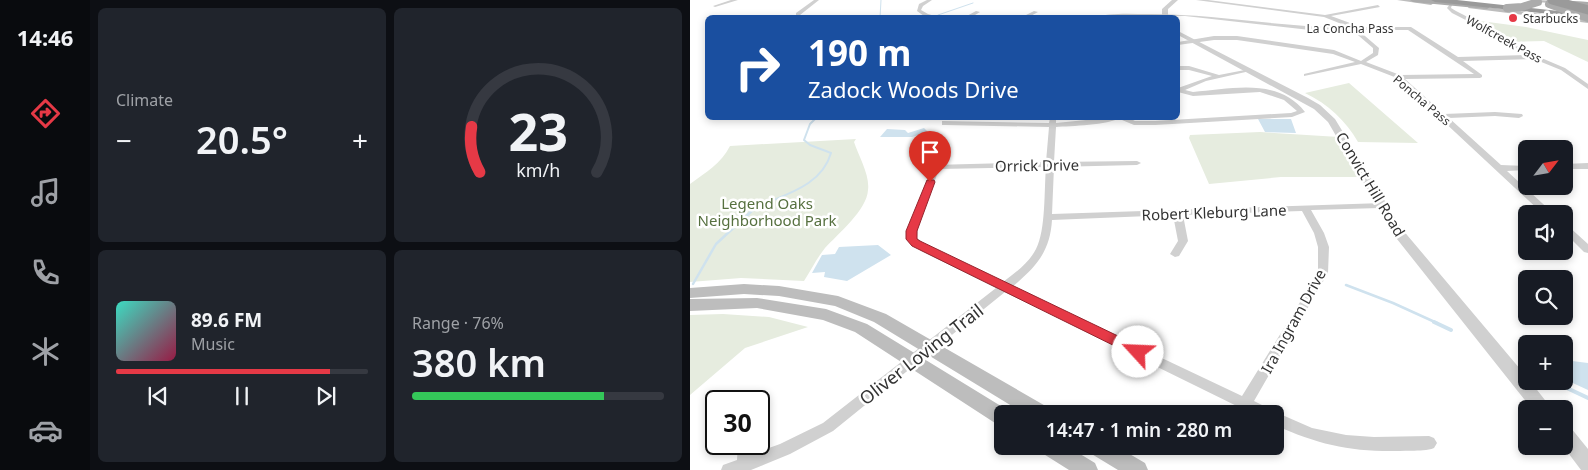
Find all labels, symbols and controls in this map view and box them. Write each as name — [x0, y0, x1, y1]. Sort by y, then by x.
place label: Starbucks — [1523, 10, 1579, 27]
street label: Wolfcreek Pass — [1463, 11, 1545, 67]
marker: Starbucks — [1507, 12, 1519, 24]
street label: La Concha Pass — [1307, 20, 1394, 37]
text: 14:46 — [17, 22, 73, 52]
text: 190 m — [808, 29, 911, 76]
icon: right — [725, 35, 790, 100]
street label: Poncha Pass — [1390, 71, 1455, 129]
text: Zadock Woods Drive — [808, 74, 1019, 104]
text: Climate — [116, 89, 173, 111]
text: 23 — [508, 95, 568, 166]
icon: directions — [28, 96, 63, 131]
text: 20.5° — [196, 113, 288, 165]
text: − — [116, 121, 132, 159]
text: + — [352, 121, 368, 159]
street label: Convict Hill Road — [1332, 128, 1410, 240]
pin — [909, 131, 951, 182]
icon: arrive — [916, 138, 944, 166]
north arrow — [1518, 140, 1572, 195]
map controls — [1518, 140, 1573, 455]
street label: Orrick Drive — [995, 154, 1079, 176]
text: km/h — [516, 158, 560, 182]
icon: music — [28, 175, 63, 210]
park label: Legend Oaks Neighborhood Park — [698, 193, 836, 230]
street label: Robert Kleburg Lane — [1141, 199, 1287, 225]
button: sound — [1518, 205, 1573, 260]
icon: phone — [28, 255, 63, 290]
street label: Ira Ingram Drive — [1256, 265, 1330, 377]
button: search — [1518, 270, 1573, 325]
street label: Oliver Loving Trail — [854, 298, 988, 410]
text: 89.6 FM — [191, 307, 262, 333]
text: Range · 76% — [412, 312, 504, 334]
position arrow — [1111, 325, 1163, 377]
text: Music — [191, 333, 235, 355]
icon: climate — [28, 334, 63, 369]
button: + — [1518, 335, 1573, 390]
text: 380 km — [412, 336, 546, 388]
icon: previous — [144, 382, 172, 410]
icon: pause — [228, 382, 256, 410]
icon: next — [312, 382, 340, 410]
speed limit sign: 30 — [705, 390, 770, 455]
button: − — [1518, 400, 1573, 455]
icon: car — [28, 413, 63, 448]
text: 14:47 · 1 min · 280 m — [1046, 417, 1232, 443]

